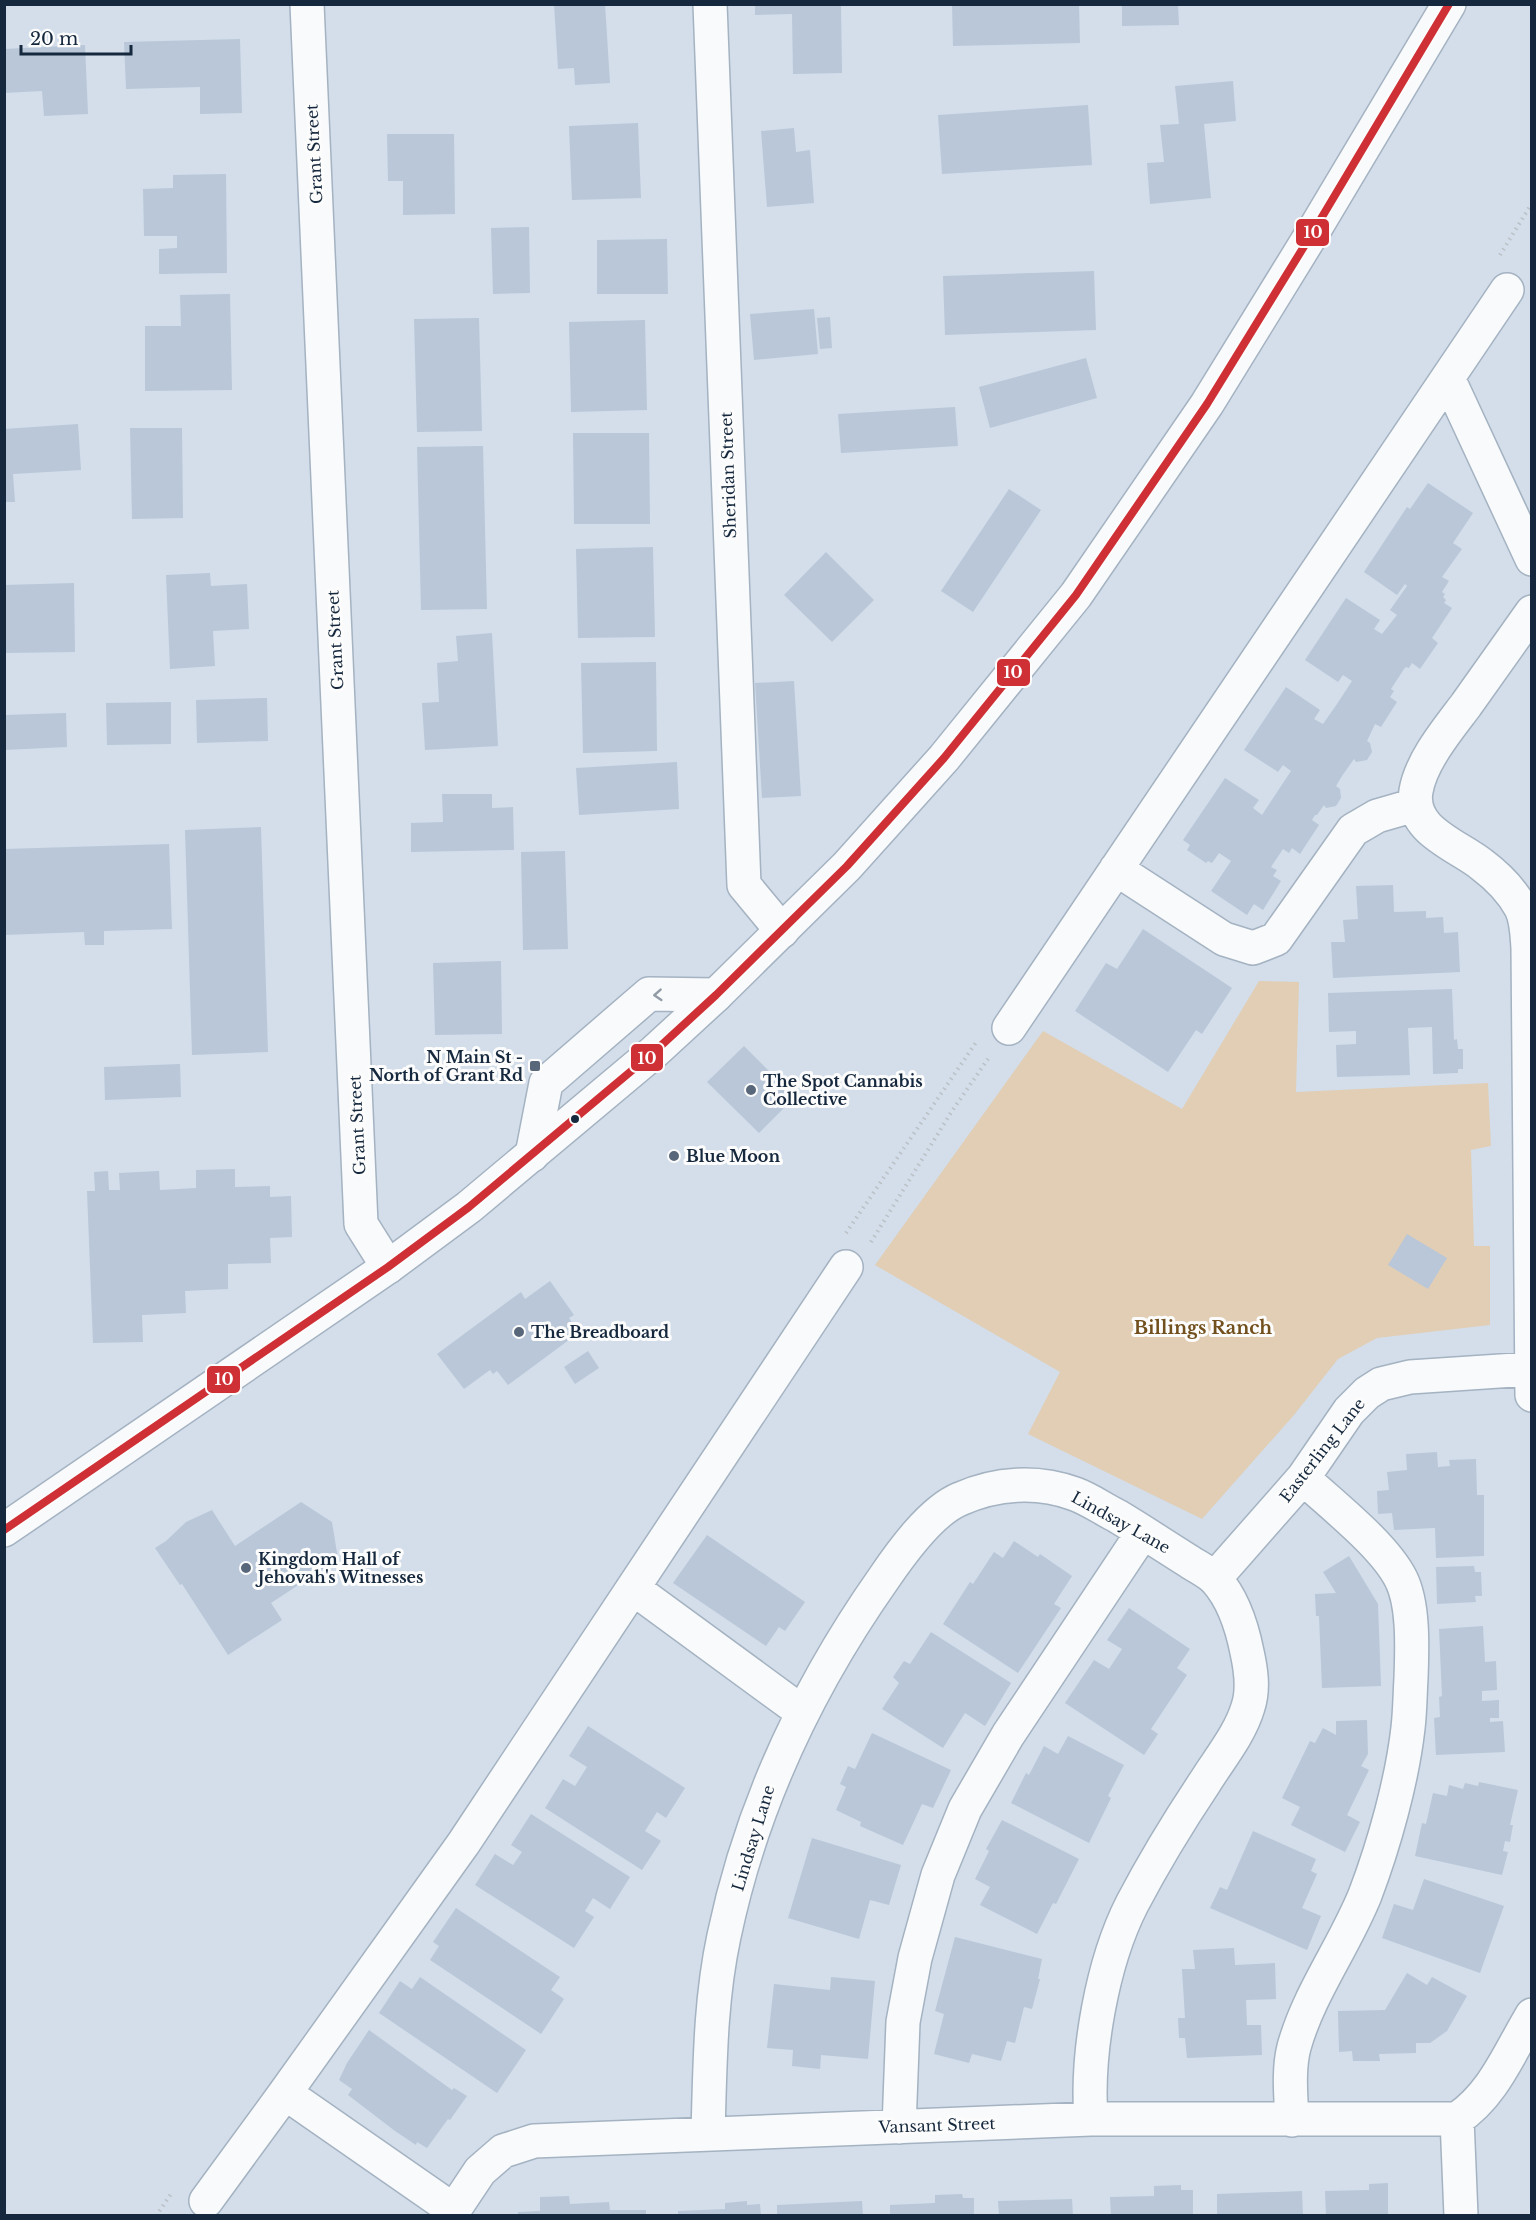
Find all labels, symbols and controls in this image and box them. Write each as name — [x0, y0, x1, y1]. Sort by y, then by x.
scale bar — [21, 18, 130, 56]
text: 20 m — [30, 28, 78, 50]
street label: Grant Street — [301, 103, 327, 205]
line badge: 10 — [1295, 218, 1330, 247]
text: 10 — [1303, 222, 1323, 242]
street label: Sheridan Street — [716, 411, 740, 539]
street label: Grant Street — [322, 589, 348, 691]
line badge: 10 — [996, 658, 1031, 687]
text: 10 — [1003, 662, 1023, 682]
one-way arrow — [653, 988, 663, 1001]
line badge: 10 — [630, 1043, 664, 1072]
place label: N Main St - North of Grant Rd — [369, 1047, 523, 1085]
text: 10 — [637, 1048, 657, 1068]
marker: N Main St - North of Grant Rd — [528, 1059, 542, 1073]
place label: The Spot Cannabis Collective — [763, 1071, 923, 1109]
street label: Grant Street — [344, 1074, 370, 1176]
marker: The Spot Cannabis Collective — [744, 1083, 758, 1097]
unlabelled marker — [569, 1113, 581, 1125]
place label: Blue Moon — [686, 1146, 780, 1166]
marker: Blue Moon — [667, 1149, 681, 1163]
district label: Billings Ranch — [1134, 1317, 1272, 1339]
place label: The Breadboard — [531, 1322, 669, 1342]
marker: The Breadboard — [512, 1325, 526, 1339]
line badge: 10 — [206, 1365, 241, 1394]
text: 10 — [214, 1369, 234, 1389]
street label: Easterling Lane — [1275, 1394, 1369, 1506]
street label: Lindsay Lane — [1068, 1487, 1174, 1557]
place label: Kingdom Hall of Jehovah's Witnesses — [255, 1549, 423, 1587]
marker: Kingdom Hall of Jehovah's Witnesses — [239, 1561, 253, 1575]
street label: Lindsay Lane — [727, 1783, 779, 1893]
street label: Vansant Street — [877, 2113, 996, 2137]

